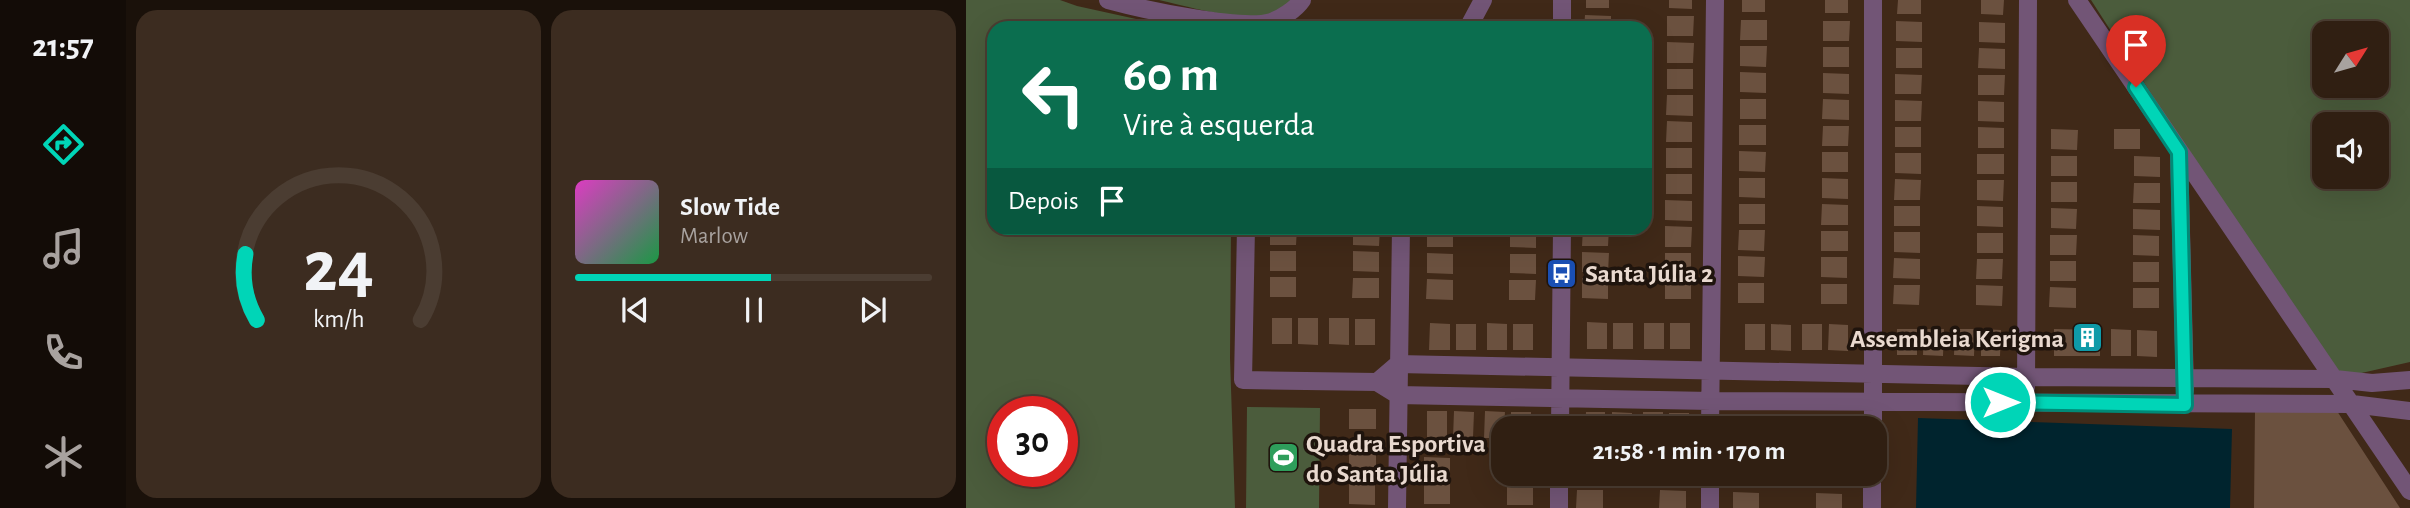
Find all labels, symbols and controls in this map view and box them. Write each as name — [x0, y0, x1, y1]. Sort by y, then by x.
pin — [2106, 15, 2166, 87]
north arrow — [2312, 21, 2389, 98]
map controls — [2312, 21, 2389, 189]
icon: arrive — [2117, 26, 2155, 64]
text: 21:57 — [32, 30, 94, 62]
icon: left — [1008, 49, 1099, 140]
text: 60 m — [1123, 51, 1219, 100]
text: Vire à esquerda — [1123, 109, 1315, 141]
button: sound — [2312, 112, 2389, 189]
icon: directions — [39, 120, 88, 169]
icon: arrive — [1093, 182, 1131, 220]
text: Depois — [1008, 188, 1079, 214]
text: Slow Tide — [680, 194, 780, 220]
icon: music — [39, 224, 88, 273]
text: Marlow — [680, 225, 748, 248]
text: 24 — [303, 232, 374, 305]
bus stop icon: Santa Júlia 2 — [1545, 256, 1579, 290]
place label: Santa Júlia 2 — [1585, 261, 1713, 287]
icon: previous — [616, 291, 654, 329]
icon: pause — [735, 291, 773, 329]
icon: next — [854, 291, 892, 329]
text: km/h — [313, 307, 364, 332]
building icon: Assembleia Kerigma — [2070, 321, 2104, 355]
place label: Assembleia Kerigma — [1850, 326, 2064, 352]
icon: phone — [39, 328, 88, 377]
position arrow — [1963, 365, 2037, 439]
speed limit sign: 30 — [987, 396, 1078, 487]
place label: Quadra Esportiva do Santa Júlia — [1306, 431, 1486, 487]
icon: climate — [39, 432, 88, 481]
text: 21:58 · 1 min · 170 m — [1592, 438, 1786, 464]
sports icon: Quadra Esportiva do Santa Júlia — [1266, 441, 1300, 475]

